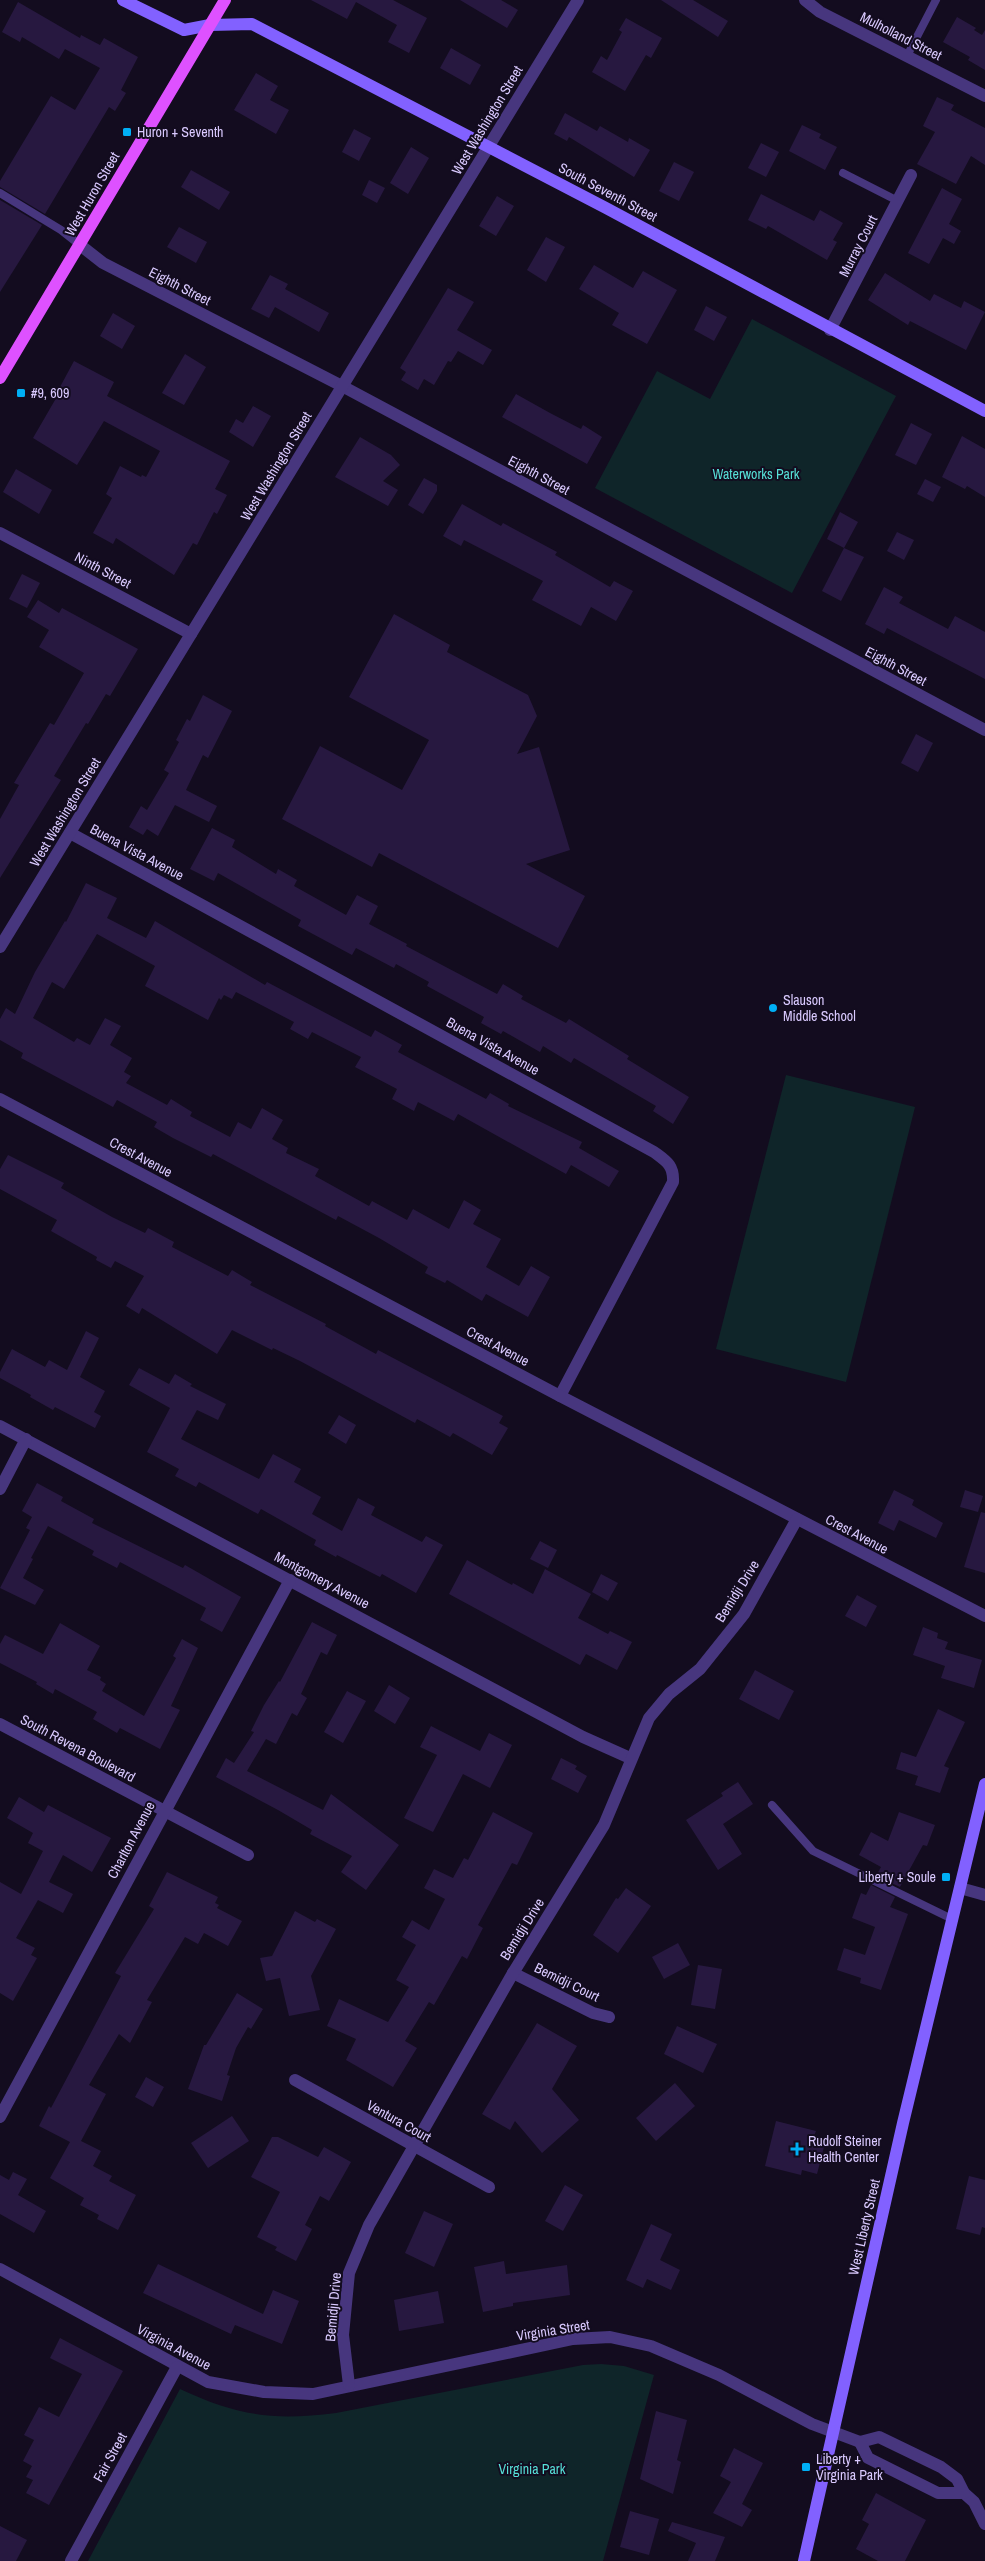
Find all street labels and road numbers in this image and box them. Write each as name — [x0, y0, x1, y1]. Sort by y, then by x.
street label: Mulholland Street — [857, 8, 945, 64]
street label: West Washington Street — [447, 62, 527, 178]
street label: West Huron Street — [61, 149, 123, 239]
street label: South Seventh Street — [556, 158, 660, 226]
street label: Murray Court — [835, 212, 881, 280]
street label: Eighth Street — [146, 263, 214, 309]
street label: West Washington Street — [236, 408, 316, 524]
street label: Eighth Street — [505, 451, 573, 499]
street label: Ninth Street — [72, 548, 134, 592]
street label: Eighth Street — [862, 642, 930, 690]
street label: West Washington Street — [25, 754, 105, 870]
street label: Buena Vista Avenue — [87, 820, 187, 884]
street label: Buena Vista Avenue — [443, 1013, 543, 1079]
street label: Crest Avenue — [106, 1133, 176, 1181]
street label: Crest Avenue — [463, 1322, 533, 1370]
street label: Crest Avenue — [822, 1510, 892, 1558]
street label: Montgomery Avenue — [271, 1547, 373, 1613]
street label: Bemidji Drive — [711, 1557, 763, 1625]
street label: South Revena Boulevard — [17, 1710, 139, 1786]
street label: Charlton Avenue — [103, 1798, 159, 1882]
street label: Bemidji Drive — [496, 1895, 548, 1963]
street label: Bemidji Court — [532, 1959, 602, 2005]
street label: Ventura Court — [364, 2096, 434, 2146]
street label: West Liberty Street — [844, 2177, 884, 2277]
street label: Bemidji Drive — [321, 2272, 345, 2342]
street label: Virginia Street — [515, 2315, 591, 2345]
street label: Virginia Avenue — [134, 2320, 214, 2374]
street label: Fair Street — [89, 2429, 131, 2485]

